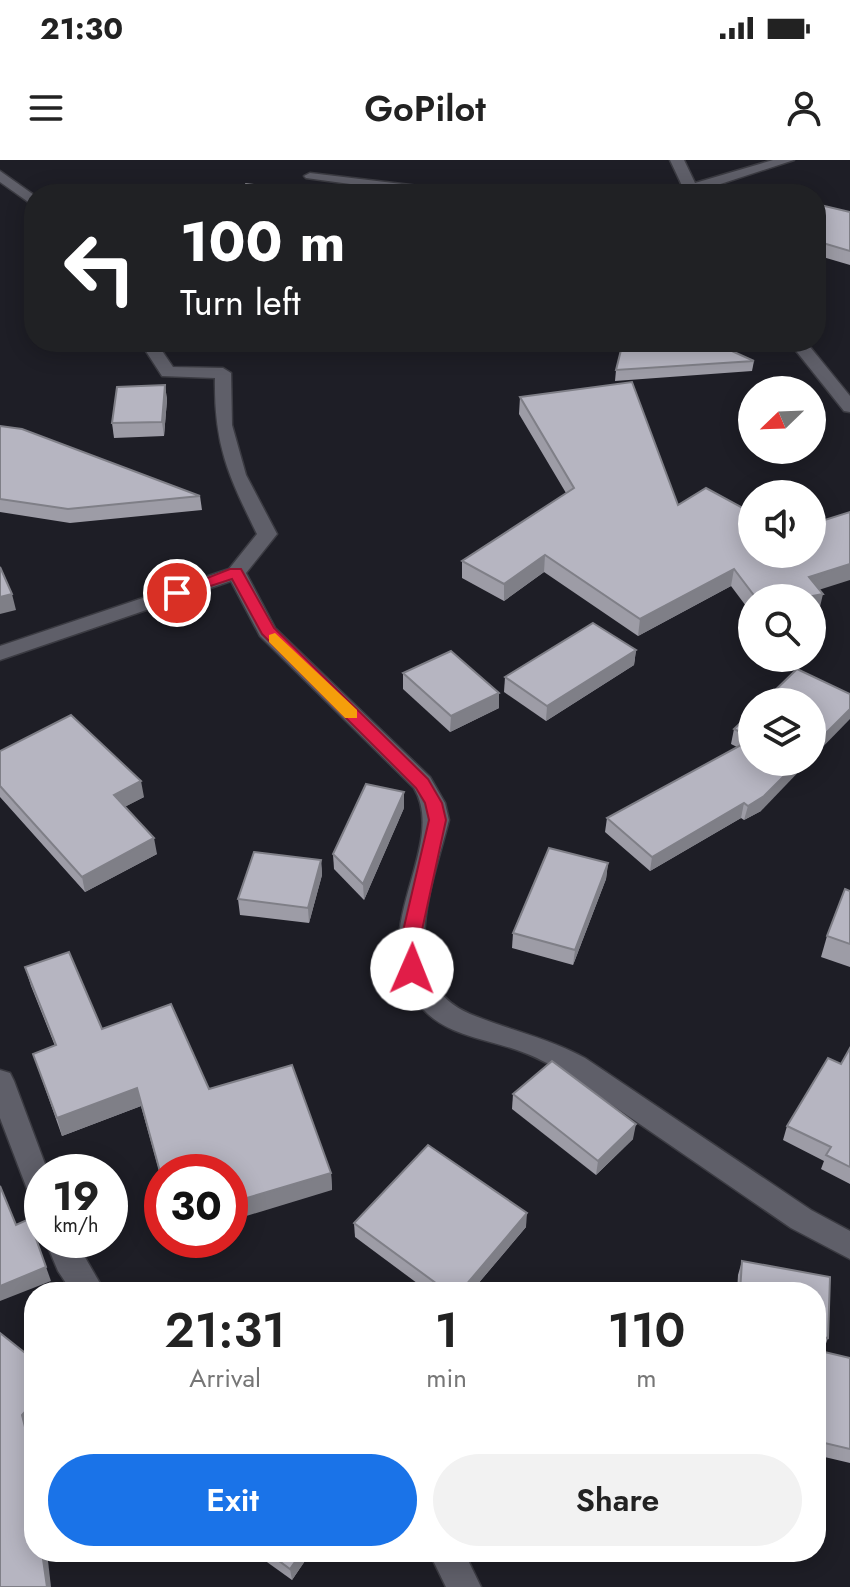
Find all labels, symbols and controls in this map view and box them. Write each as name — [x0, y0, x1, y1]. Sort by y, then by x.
text: 21:30 — [40, 7, 123, 50]
text: GoPilot — [364, 82, 486, 134]
icon: menu — [24, 86, 68, 130]
icon: person — [782, 86, 826, 130]
text: 100 m — [180, 201, 345, 282]
icon: left — [48, 216, 152, 320]
text: Turn left — [180, 276, 301, 328]
north arrow — [738, 376, 826, 464]
map controls — [738, 376, 826, 776]
button: sound — [738, 480, 826, 568]
pin — [143, 559, 211, 627]
icon: arrive — [155, 571, 199, 615]
button: search — [738, 584, 826, 672]
button: layers — [738, 688, 826, 776]
position arrow — [370, 927, 454, 1011]
speed limit sign: 30 — [144, 1154, 248, 1258]
text: 19 — [52, 1167, 100, 1225]
text: km/h — [53, 1211, 99, 1240]
text: 21:31 — [165, 1296, 286, 1365]
text: 1 — [435, 1296, 458, 1365]
text: 110 — [607, 1296, 685, 1365]
text: Arrival — [189, 1359, 261, 1397]
text: min — [426, 1359, 467, 1397]
text: m — [636, 1359, 657, 1397]
button: Exit — [48, 1454, 417, 1546]
button: Share — [433, 1454, 802, 1546]

